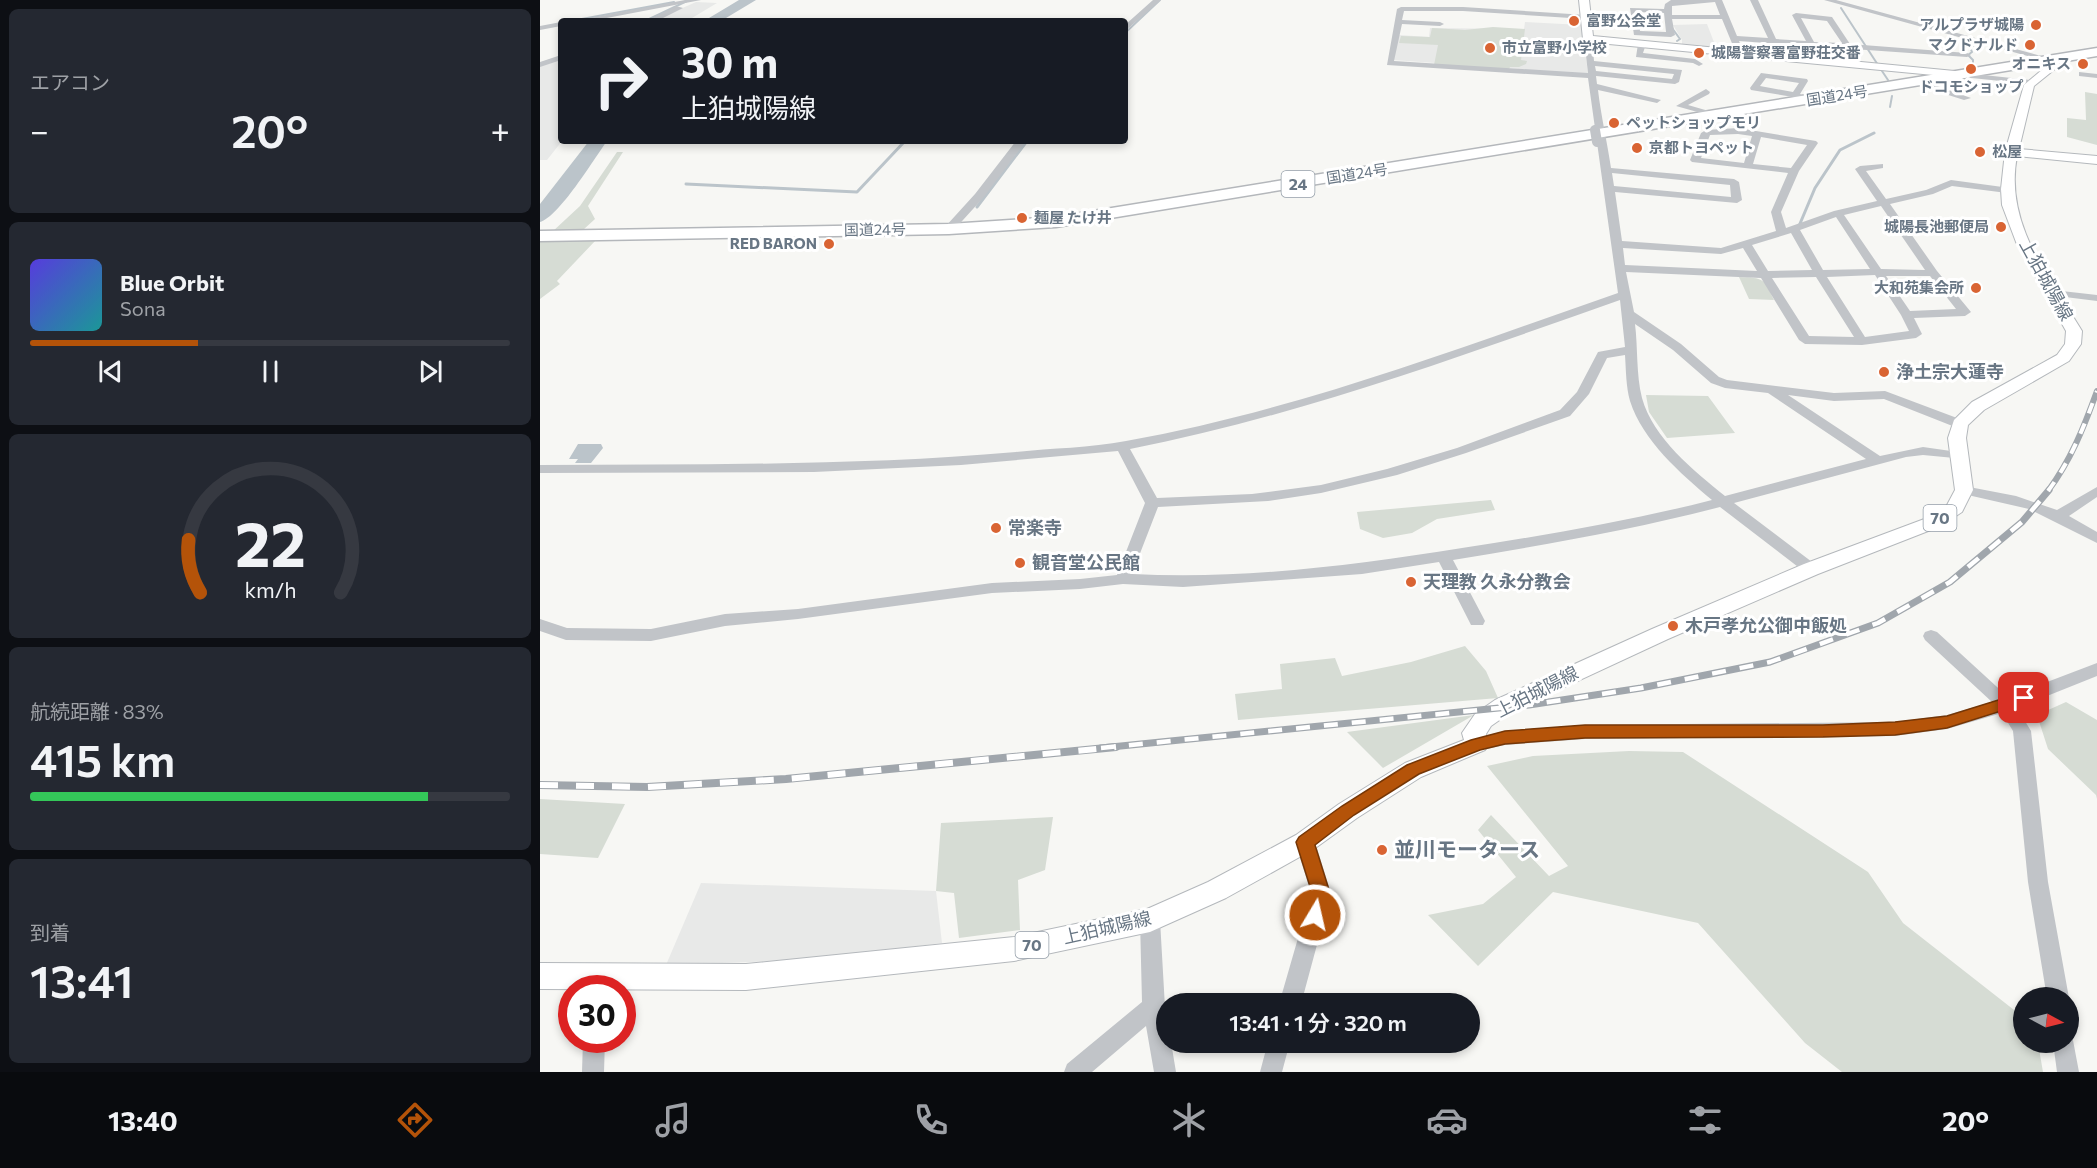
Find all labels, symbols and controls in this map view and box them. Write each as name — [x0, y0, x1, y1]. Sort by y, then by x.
place label: 富野公会堂 — [1586, 11, 1661, 29]
marker: 富野公会堂 — [1567, 14, 1581, 28]
place label: アルプラザ城陽 — [1919, 15, 2024, 33]
marker: アルプラザ城陽 — [2029, 18, 2043, 32]
text: 30 m — [681, 35, 778, 87]
place label: マクドナルド — [1928, 35, 2018, 53]
place label: 市立富野小学校 — [1502, 38, 1607, 56]
marker: マクドナルド — [2023, 38, 2037, 52]
marker: 市立富野小学校 — [1483, 41, 1497, 55]
icon: right — [582, 42, 660, 120]
place label: 城陽警察署富野荘交番 — [1711, 43, 1861, 61]
marker: 城陽警察署富野荘交番 — [1692, 46, 1706, 60]
place label: オニキス — [2011, 54, 2071, 72]
marker: オニキス — [2076, 57, 2090, 71]
marker: ドコモショップ — [1964, 62, 1978, 76]
text: エアコン — [30, 70, 110, 94]
place label: ドコモショップ — [1918, 77, 2024, 95]
street label: 国道24号 — [1805, 81, 1869, 109]
text: 上狛城陽線 — [681, 91, 816, 124]
text: 20° — [231, 102, 308, 157]
text: − — [30, 109, 49, 150]
text: + — [491, 109, 510, 150]
place label: ペットショップモリ — [1626, 113, 1761, 131]
marker: ペットショップモリ — [1607, 116, 1621, 130]
place label: 京都トヨペット — [1649, 138, 1754, 156]
marker: 京都トヨペット — [1630, 141, 1644, 155]
place label: 松屋 — [1992, 142, 2022, 160]
marker: 松屋 — [1973, 145, 1987, 159]
street label: 国道24号 — [1325, 159, 1389, 187]
road number: 24 — [1282, 171, 1314, 197]
place label: 麺屋 たけ井 — [1034, 208, 1112, 226]
marker: 麺屋 たけ井 — [1015, 211, 1029, 225]
place label: 城陽長池郵便局 — [1884, 217, 1989, 235]
street label: 国道24号 — [844, 219, 906, 239]
marker: 城陽長池郵便局 — [1994, 220, 2008, 234]
place label: RED BARON — [730, 234, 817, 252]
street label: 上狛城陽線 — [2015, 235, 2078, 324]
marker: RED BARON — [822, 237, 836, 251]
text: Blue Orbit — [120, 269, 224, 296]
place label: 大和苑集会所 — [1874, 278, 1964, 296]
marker: 大和苑集会所 — [1969, 281, 1983, 295]
text: Sona — [120, 296, 166, 320]
icon: previous — [94, 355, 127, 388]
icon: pause — [254, 355, 287, 388]
icon: next — [414, 355, 447, 388]
place label: 浄土宗大蓮寺 — [1896, 360, 2004, 382]
marker: 浄土宗大蓮寺 — [1877, 365, 1891, 379]
text: 22 — [234, 504, 306, 580]
road number: 70 — [1924, 505, 1956, 531]
place label: 常楽寺 — [1008, 516, 1062, 538]
marker: 常楽寺 — [989, 521, 1003, 535]
place label: 観音堂公民館 — [1032, 551, 1140, 573]
marker: 観音堂公民館 — [1013, 556, 1027, 570]
place label: 天理教 久永分教会 — [1423, 570, 1570, 592]
marker: 天理教 久永分教会 — [1404, 575, 1418, 589]
text: km/h — [244, 576, 296, 602]
place label: 木戸孝允公御中飯処 — [1685, 614, 1847, 636]
marker: 木戸孝允公御中飯処 — [1666, 619, 1680, 633]
street label: 上狛城陽線 — [1491, 661, 1582, 721]
pin — [1998, 672, 2049, 723]
icon: arrive — [2007, 681, 2040, 714]
text: 航続距離 · 83% — [30, 699, 164, 723]
text: 415 km — [30, 731, 175, 786]
place label: 並川モータース — [1394, 836, 1540, 861]
marker: 並川モータース — [1375, 843, 1389, 857]
position arrow — [1283, 883, 1347, 947]
street label: 上狛城陽線 — [1060, 906, 1153, 948]
text: 到着 — [30, 920, 70, 944]
road number: 70 — [1016, 932, 1048, 958]
text: 13:41 — [30, 952, 134, 1007]
speed limit sign: 30 — [558, 975, 636, 1053]
north arrow — [2013, 987, 2079, 1053]
map controls — [2013, 987, 2079, 1053]
text: 13:41 · 1 分 · 320 m — [1229, 1009, 1407, 1036]
icon: directions — [394, 1099, 436, 1141]
icon: music — [652, 1099, 694, 1141]
icon: phone — [910, 1099, 952, 1141]
icon: climate — [1168, 1099, 1210, 1141]
icon: car — [1426, 1099, 1468, 1141]
icon: filters — [1684, 1099, 1726, 1141]
text: 13:40 — [108, 1104, 178, 1137]
text: 20° — [1942, 1104, 1989, 1137]

